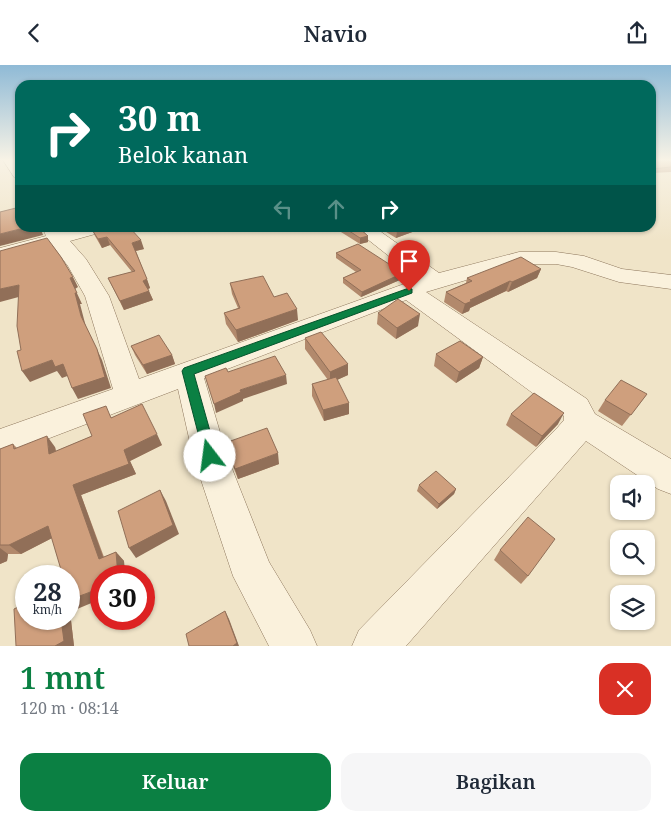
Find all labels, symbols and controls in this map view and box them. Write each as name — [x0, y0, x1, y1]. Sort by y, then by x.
text: Navio — [304, 18, 367, 48]
icon: back — [20, 19, 48, 47]
icon: share — [623, 19, 651, 47]
text: 30 m — [118, 94, 201, 141]
icon: right — [35, 100, 100, 165]
text: Belok kanan — [118, 139, 248, 169]
icon: left — [269, 195, 297, 223]
icon: ahead — [322, 195, 350, 223]
icon: right — [375, 195, 403, 223]
pin — [388, 240, 430, 291]
icon: arrive — [395, 247, 423, 275]
position arrow — [183, 429, 235, 481]
map controls — [610, 475, 655, 630]
button: sound — [610, 475, 655, 520]
button: search — [610, 530, 655, 575]
speed limit sign: 30 — [90, 565, 155, 630]
text: 28 — [33, 574, 62, 608]
button: layers — [610, 585, 655, 630]
text: km/h — [33, 601, 62, 618]
text: 1 mnt — [20, 657, 105, 698]
button: close — [599, 663, 651, 715]
text: 120 m · 08:14 — [20, 697, 119, 719]
button: Keluar — [20, 753, 331, 811]
button: Bagikan — [341, 753, 651, 811]

